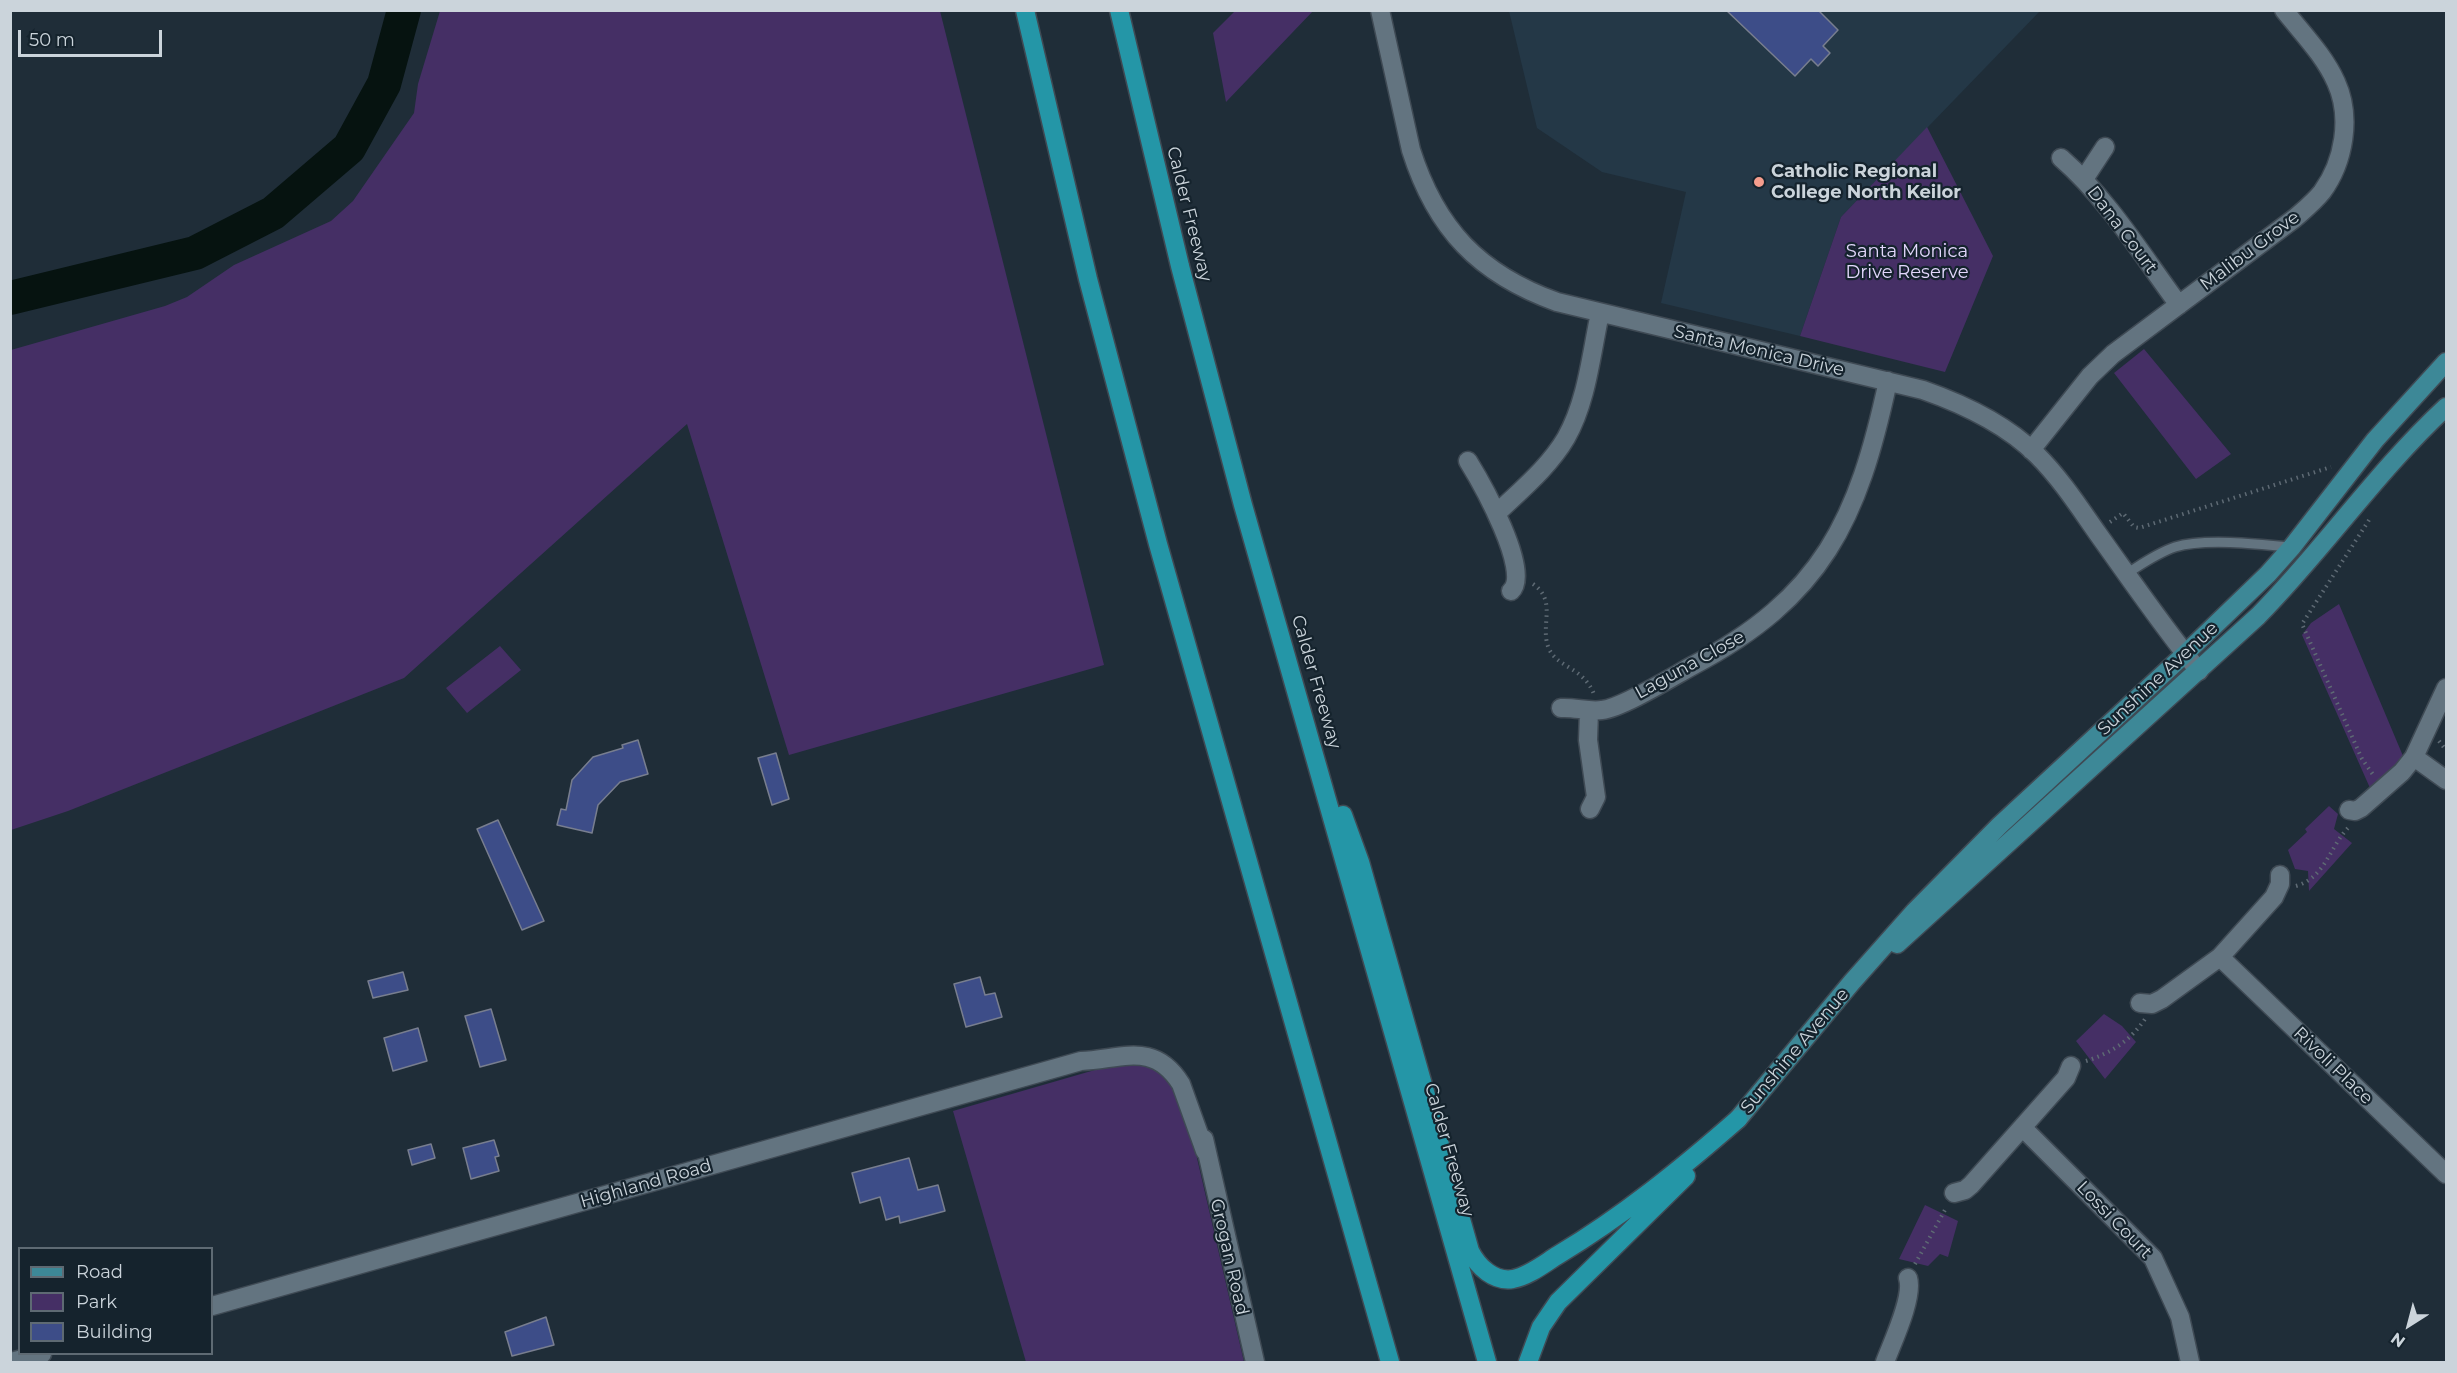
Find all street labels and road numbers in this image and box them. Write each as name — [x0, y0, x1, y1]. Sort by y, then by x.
street label: Calder Freeway — [1162, 144, 1216, 284]
street label: Dana Court — [2082, 182, 2162, 278]
street label: Malibu Grove — [2196, 207, 2304, 295]
street label: Santa Monica Drive — [1672, 321, 1846, 381]
street label: Calder Freeway — [1287, 613, 1345, 751]
street label: Sunshine Avenue — [2093, 618, 2223, 740]
street label: Laguna Close — [1632, 626, 1748, 704]
street label: Sunshine Avenue — [1736, 984, 1854, 1118]
street label: Rivoli Place — [2289, 1023, 2377, 1109]
street label: Calder Freeway — [1420, 1081, 1478, 1219]
street label: Highland Road — [578, 1155, 714, 1213]
street label: Lossi Court — [2072, 1177, 2156, 1263]
street label: Grogan Road — [1205, 1197, 1253, 1317]

